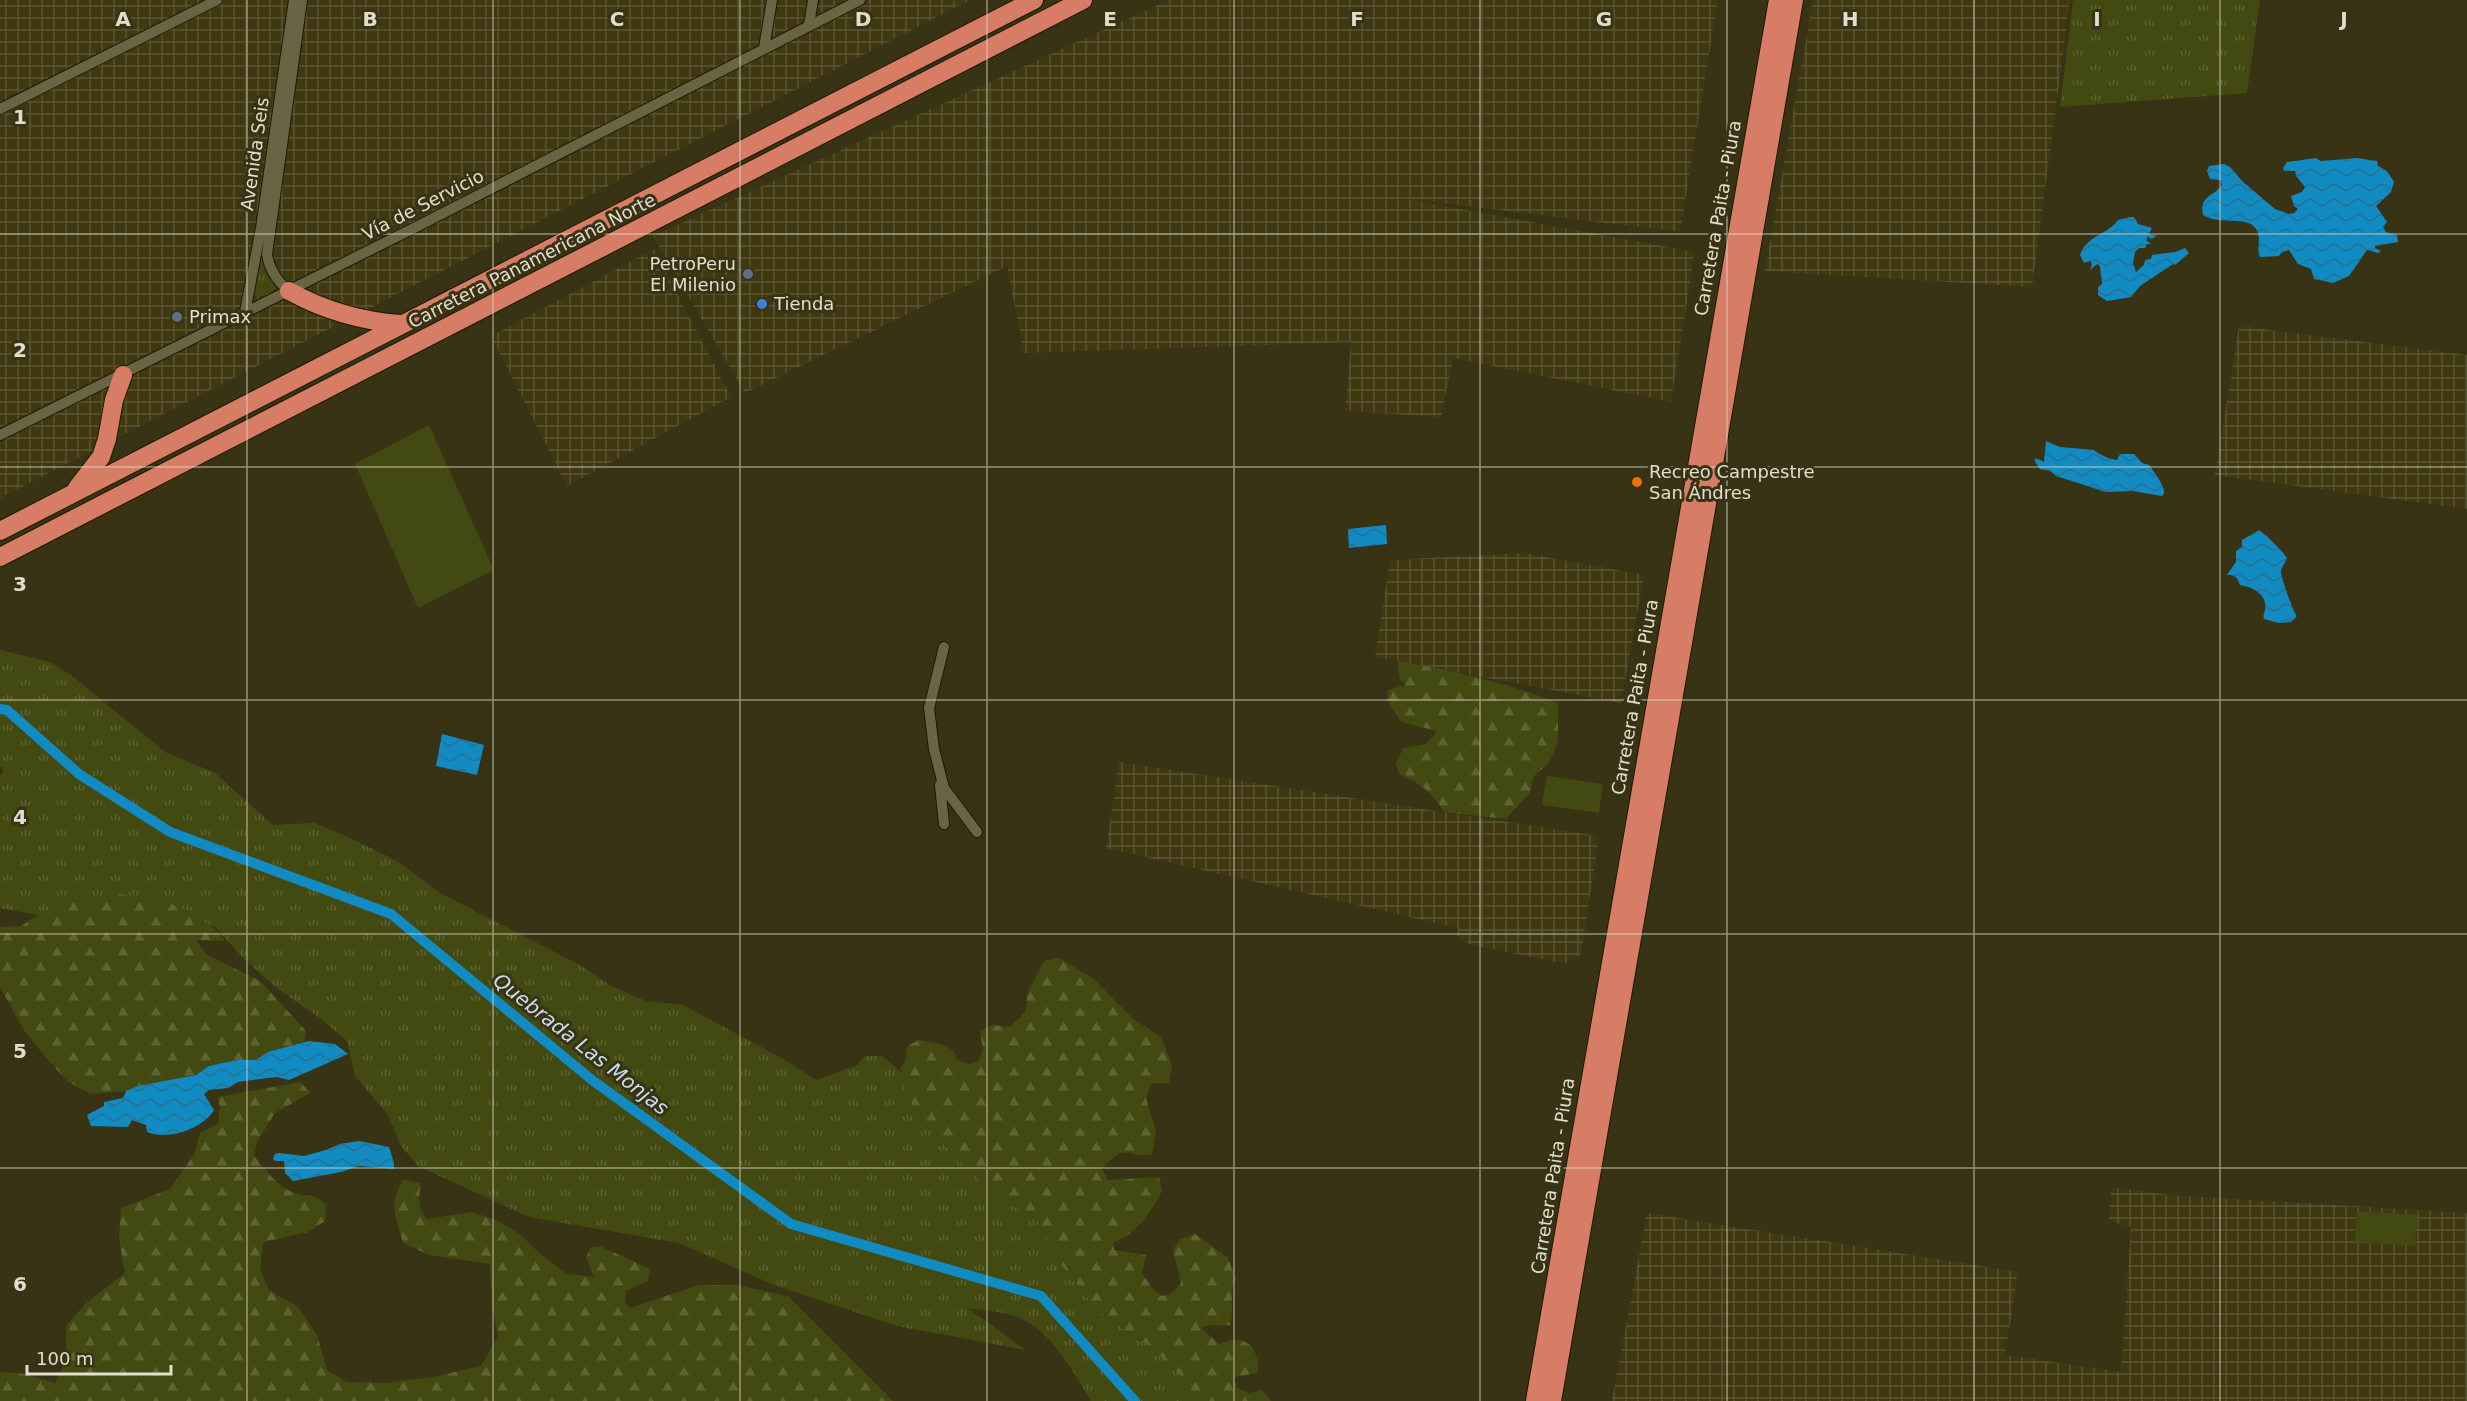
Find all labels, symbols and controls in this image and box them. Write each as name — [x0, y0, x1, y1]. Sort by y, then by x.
text: A — [115, 7, 131, 31]
text: B — [362, 7, 378, 31]
text: C — [610, 7, 624, 31]
text: D — [855, 7, 871, 31]
text: E — [1103, 7, 1117, 31]
text: F — [1350, 7, 1364, 31]
text: G — [1596, 7, 1612, 31]
text: H — [1842, 7, 1858, 31]
text: I — [2093, 7, 2101, 31]
text: J — [2338, 7, 2348, 31]
street label: Avenida Seis — [236, 96, 273, 212]
text: 1 — [13, 105, 27, 129]
street label: Carretera Paita - Piura — [1690, 118, 1745, 317]
street label: Vía de Servicio — [358, 165, 487, 244]
street label: Carretera Panamericana Norte — [405, 189, 659, 332]
place label: PetroPeru El Milenio — [650, 253, 736, 295]
marker: PetroPeru El Milenio — [741, 267, 755, 281]
place label: Tienda — [773, 293, 834, 314]
marker: Tienda — [755, 297, 769, 311]
place label: Primax — [189, 306, 252, 327]
marker: Primax — [170, 310, 184, 324]
text: 2 — [13, 338, 27, 362]
place label: Recreo Campestre San Ándres — [1649, 461, 1815, 503]
marker: Recreo Campestre San Ándres — [1630, 475, 1644, 489]
text: 3 — [13, 572, 27, 596]
street label: Carretera Paita - Piura — [1607, 597, 1662, 796]
text: 4 — [13, 805, 27, 829]
water label: Quebrada Las Monjas — [489, 968, 673, 1120]
text: 5 — [13, 1039, 27, 1063]
street label: Carretera Paita - Piura — [1527, 1076, 1578, 1276]
text: 6 — [13, 1272, 27, 1296]
scale bar — [27, 1338, 171, 1376]
text: 100 m — [36, 1348, 94, 1369]

